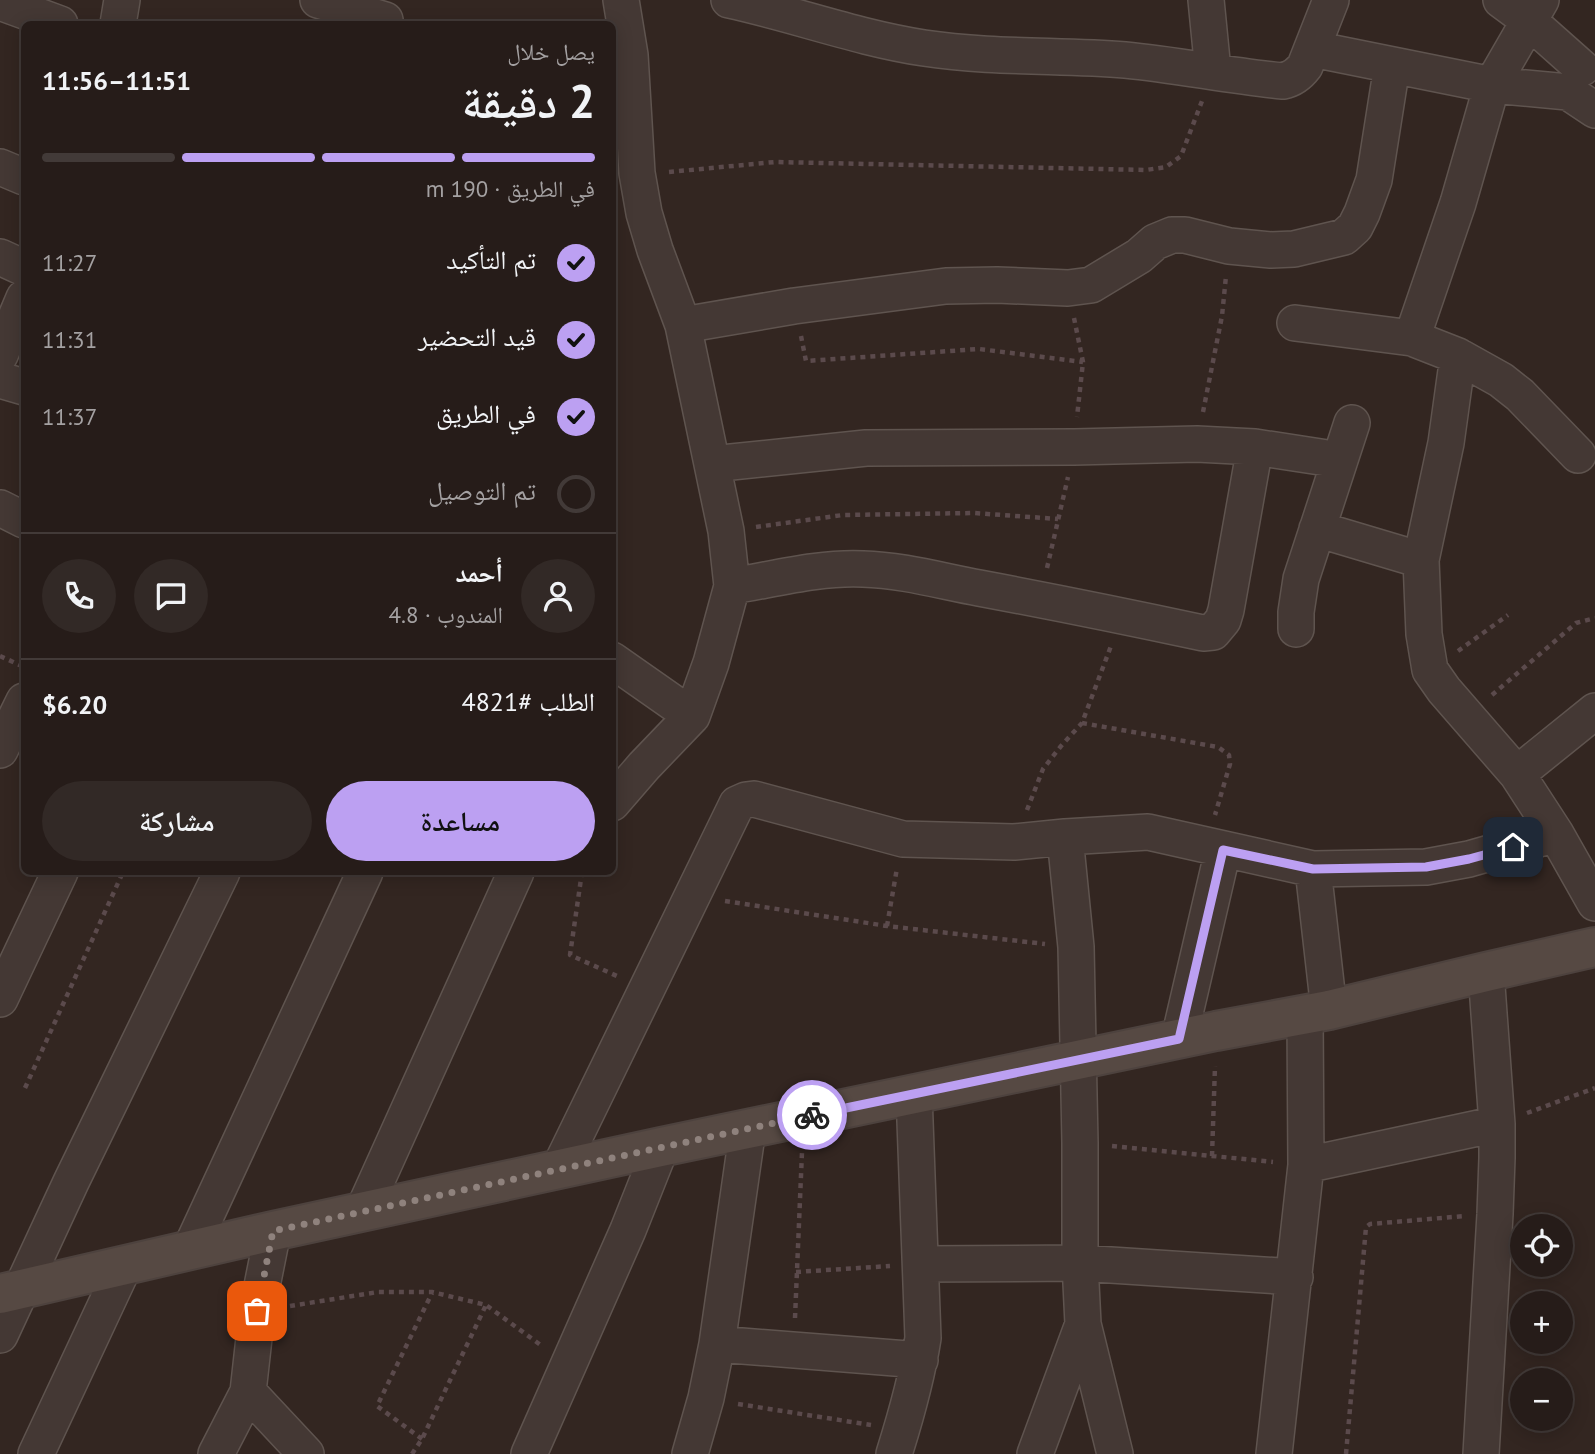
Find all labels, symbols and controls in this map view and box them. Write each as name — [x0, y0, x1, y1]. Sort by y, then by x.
text: يصل خلال — [507, 37, 595, 66]
text: 11:51–11:56 — [42, 64, 191, 97]
text: 2 دقيقة — [462, 71, 595, 131]
text: في الطريق · 190 m — [426, 174, 595, 203]
text: تم التأكيد — [446, 243, 536, 276]
icon: check — [557, 244, 595, 282]
text: 11:27 — [42, 248, 97, 277]
text: قيد التحضير — [418, 320, 536, 353]
icon: check — [557, 321, 595, 359]
text: 11:31 — [42, 325, 97, 354]
text: في الطريق — [436, 397, 536, 430]
icon: check — [557, 398, 595, 436]
text: 11:37 — [42, 402, 97, 431]
text: تم التوصيل — [428, 474, 536, 507]
text: أحمد — [455, 556, 503, 589]
button: phone — [42, 559, 116, 633]
button: chat — [134, 559, 208, 633]
button: person — [521, 559, 595, 633]
text: المندوب · 4.8 — [389, 600, 503, 629]
text: الطلب #4821 — [462, 685, 595, 718]
text: $6.20 — [42, 688, 107, 721]
button: مشاركة — [42, 781, 312, 861]
button: مساعدة — [326, 781, 595, 861]
pin — [1483, 817, 1543, 877]
icon: home — [1494, 828, 1532, 866]
courier — [777, 1080, 847, 1150]
icon: bike — [793, 1096, 831, 1134]
map controls — [1510, 1214, 1573, 1431]
button: locate — [1510, 1214, 1573, 1277]
pin — [227, 1281, 287, 1341]
button: + — [1510, 1291, 1573, 1354]
icon: bag — [238, 1292, 276, 1330]
button: − — [1510, 1368, 1573, 1431]

